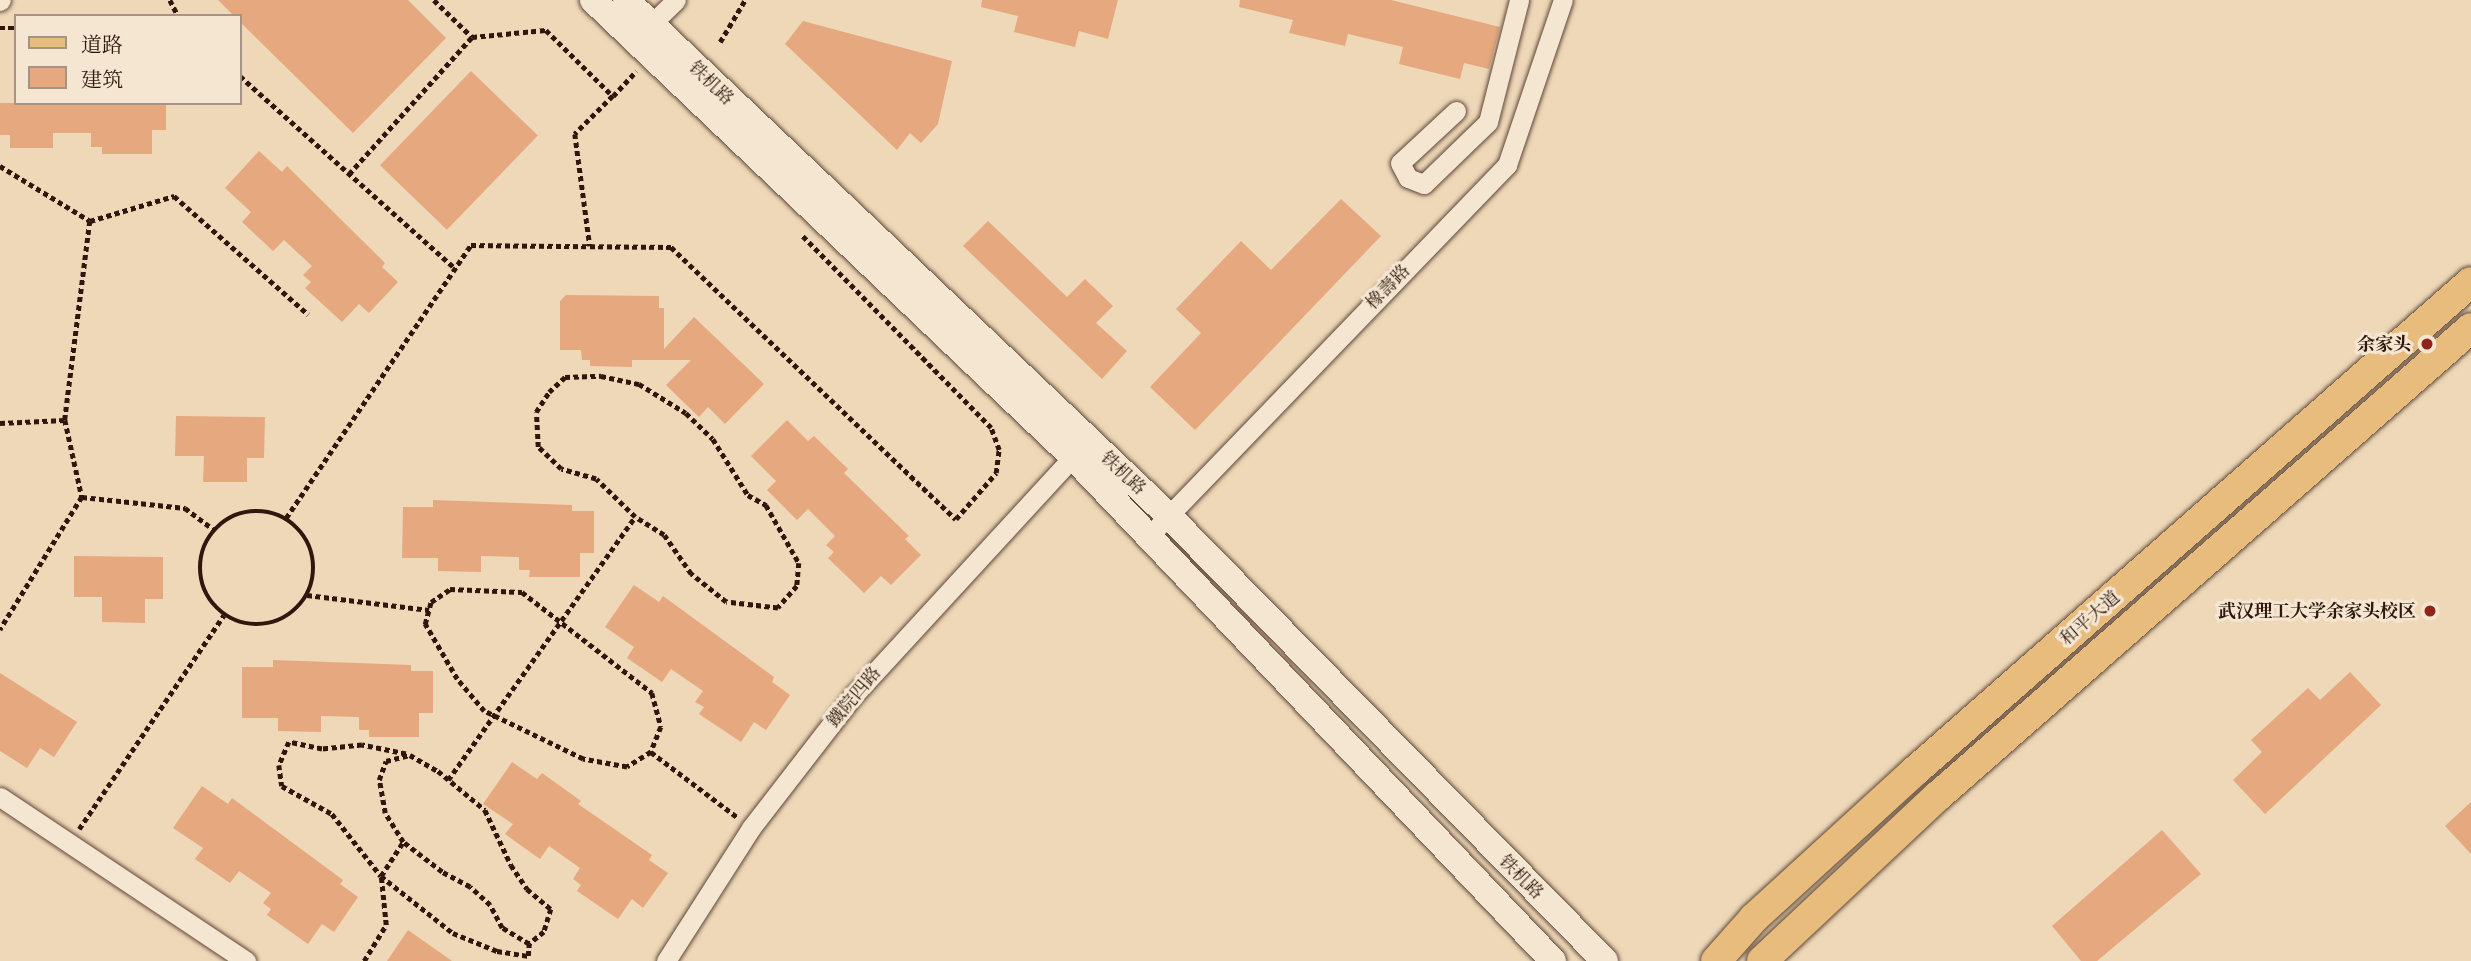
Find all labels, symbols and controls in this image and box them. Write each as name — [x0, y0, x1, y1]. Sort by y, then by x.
legend — [14, 14, 242, 105]
text: 道路 — [81, 32, 123, 57]
street label: 铁机路 — [684, 56, 738, 110]
text: 建筑 — [81, 67, 123, 92]
street label: 橡壽路 — [1361, 260, 1415, 314]
place label: 余家头 — [2357, 333, 2411, 355]
marker: 余家头 — [2417, 334, 2437, 354]
street label: 铁机路 — [1096, 447, 1150, 499]
street label: 和平大道 — [2056, 586, 2124, 650]
place label: 武汉理工大学余家头校区 — [2218, 600, 2416, 622]
marker: 武汉理工大学余家头校区 — [2422, 603, 2438, 619]
street label: 鐵院四路 — [823, 662, 885, 732]
street label: 铁机路 — [1494, 850, 1548, 904]

